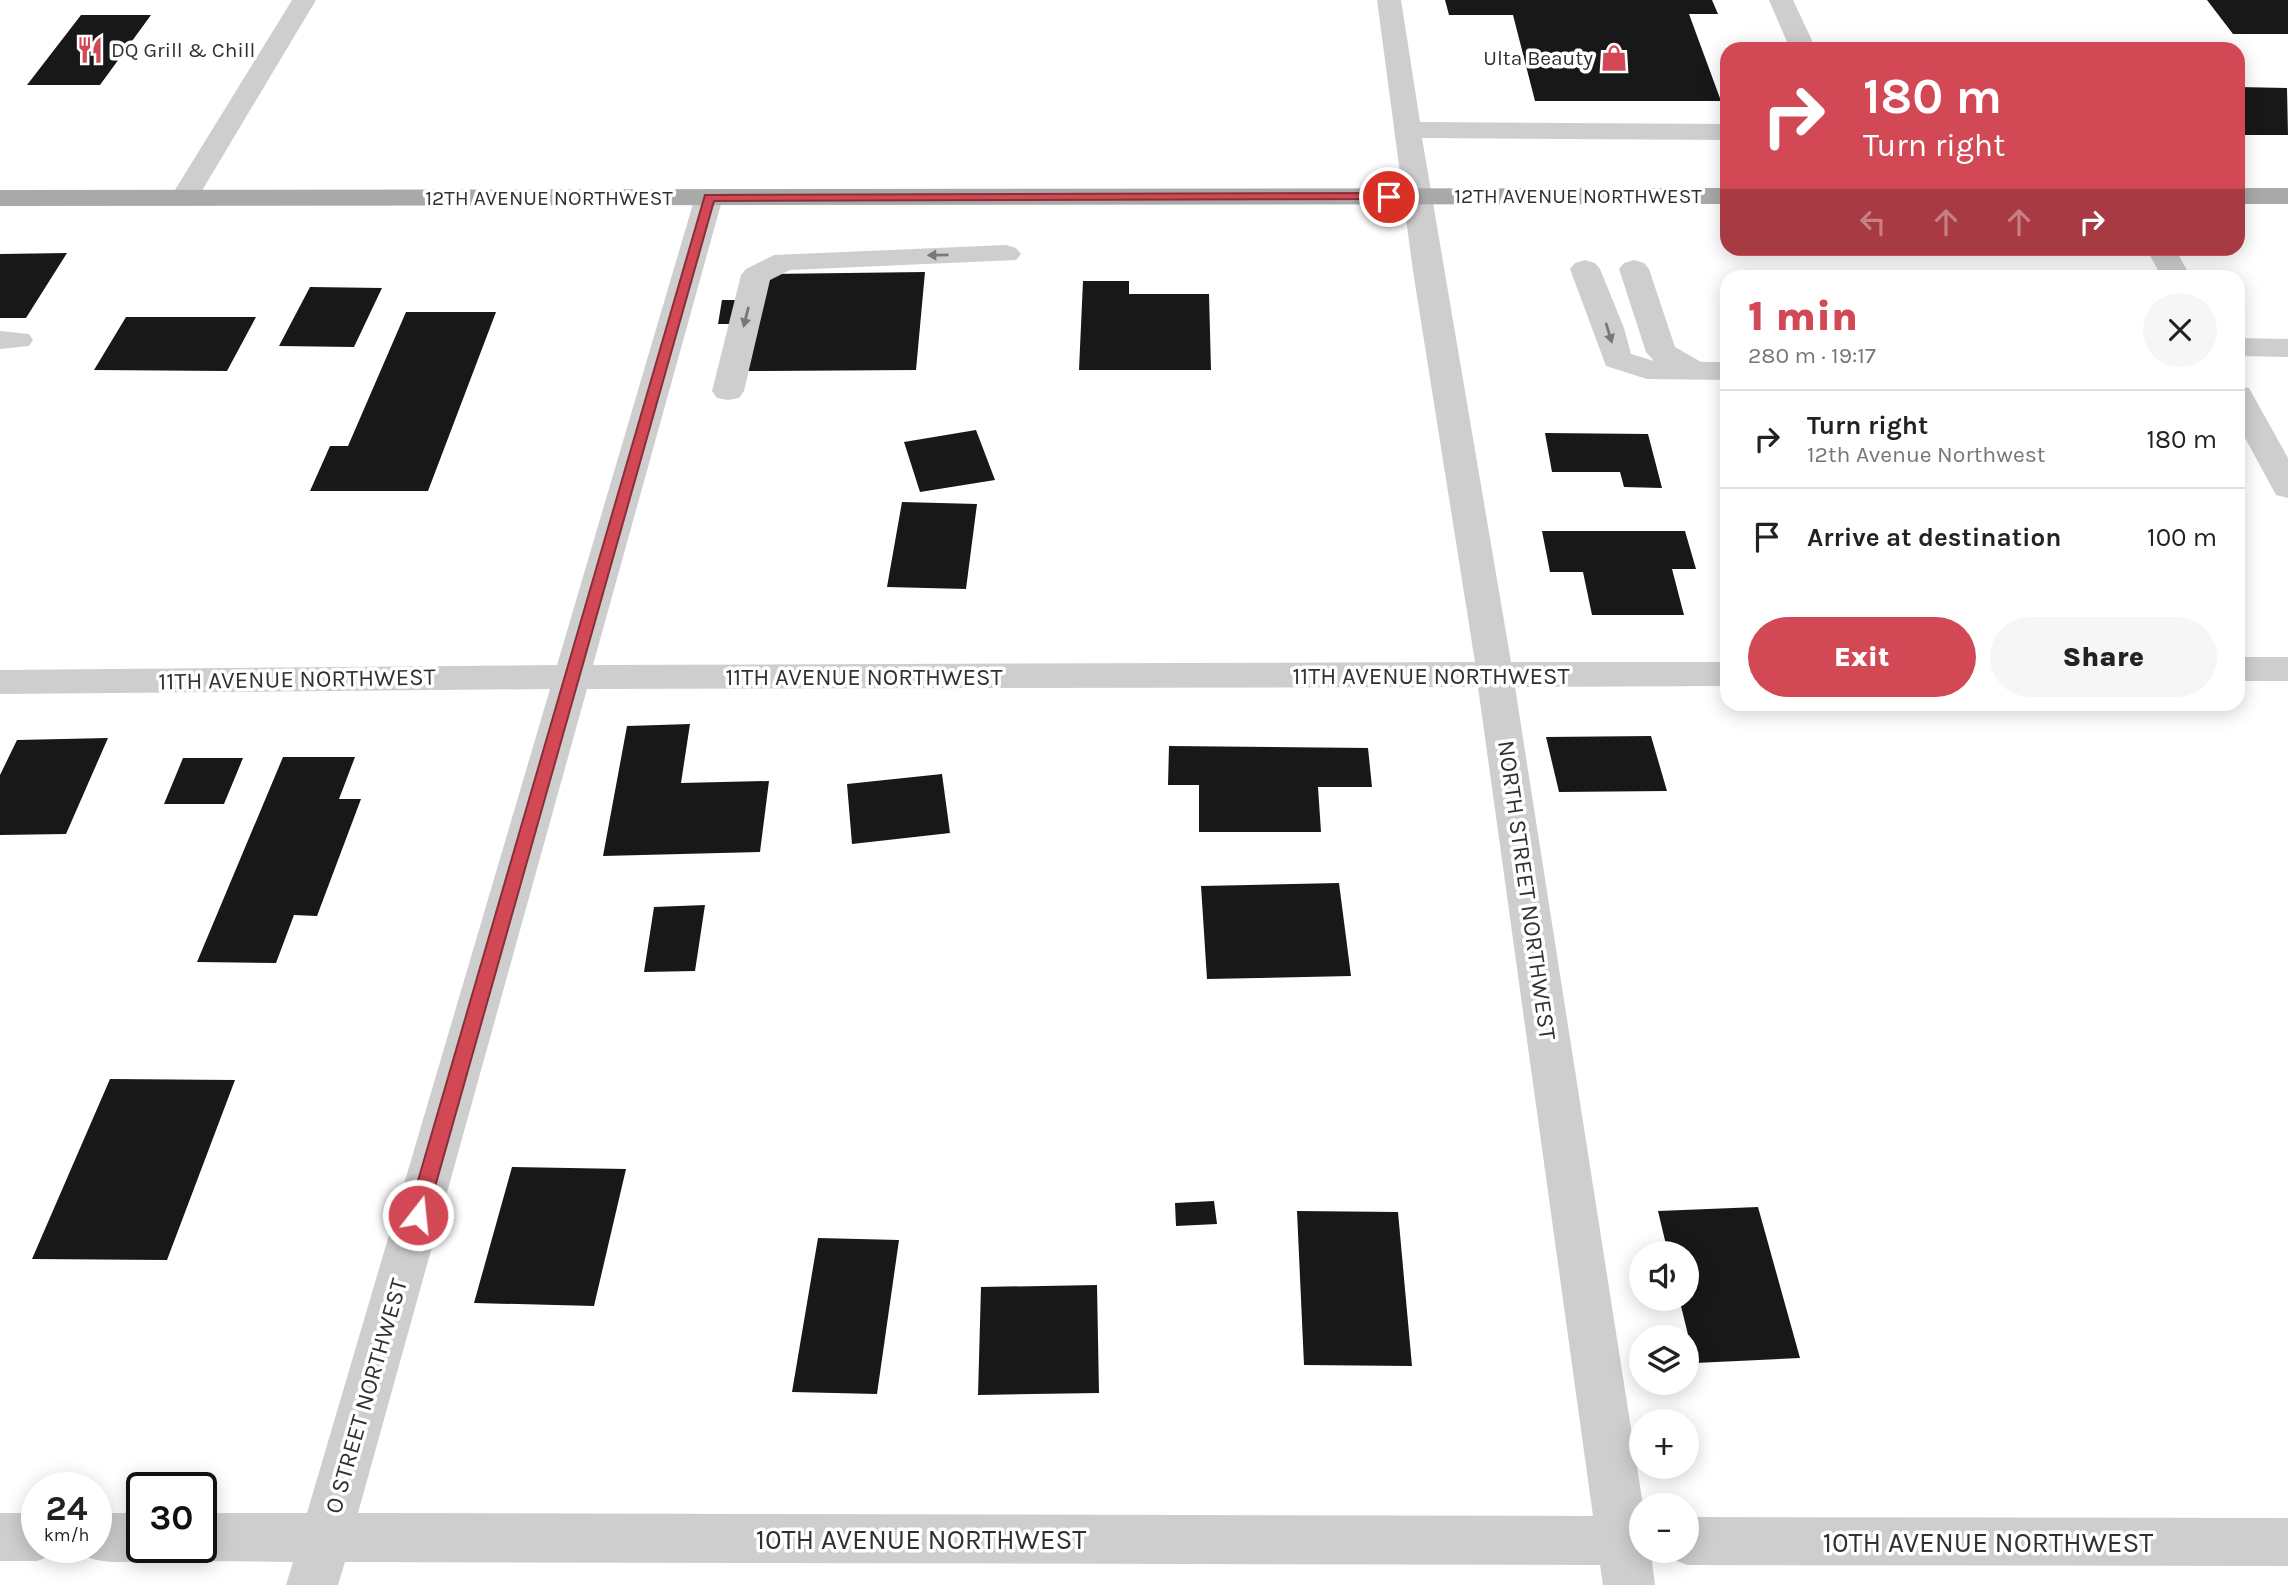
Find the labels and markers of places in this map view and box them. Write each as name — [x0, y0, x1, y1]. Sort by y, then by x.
restaurant icon: DQ Grill & Chill — [75, 35, 105, 65]
place label: DQ Grill & Chill — [111, 38, 255, 62]
shop icon: Ulta Beauty — [1599, 43, 1629, 73]
place label: Ulta Beauty — [1483, 46, 1593, 70]
pin — [1359, 167, 1419, 227]

